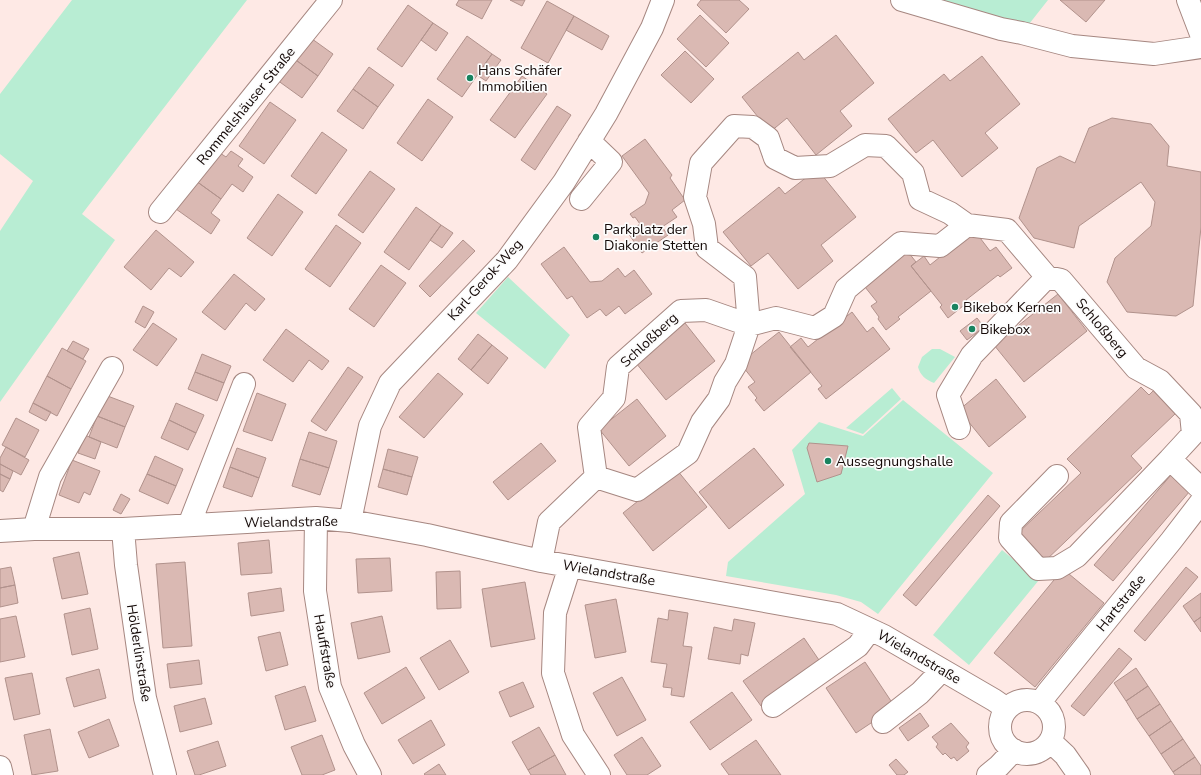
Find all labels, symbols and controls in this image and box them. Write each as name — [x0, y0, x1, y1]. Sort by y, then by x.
street label: Rommelshäuser Straße — [192, 43, 300, 169]
place label: Hans Schäfer Immobilien — [478, 61, 562, 96]
marker: Hans Schäfer Immobilien — [465, 73, 475, 83]
place label: Parkplatz der Diakonie Stetten — [604, 220, 708, 255]
marker: Parkplatz der Diakonie Stetten — [591, 232, 601, 242]
street label: Karl-Gerok-Weg — [443, 235, 527, 325]
street label: Schloßberg — [1072, 294, 1132, 362]
place label: Bikebox Kernen — [963, 298, 1061, 317]
marker: Bikebox Kernen — [950, 302, 960, 312]
street label: Schloßberg — [616, 308, 682, 372]
place label: Bikebox — [980, 320, 1031, 339]
marker: Bikebox — [967, 324, 977, 334]
place label: Aussegnungshalle — [836, 452, 953, 471]
marker: Aussegnungshalle — [823, 456, 833, 466]
street label: Wielandstraße — [244, 512, 338, 532]
street label: Wielandstraße — [561, 556, 657, 590]
street label: Hartstraße — [1092, 570, 1150, 636]
street label: Hölderlinstraße — [122, 603, 156, 703]
street label: Hauffstraße — [309, 612, 341, 690]
street label: Wielandstraße — [874, 625, 964, 689]

